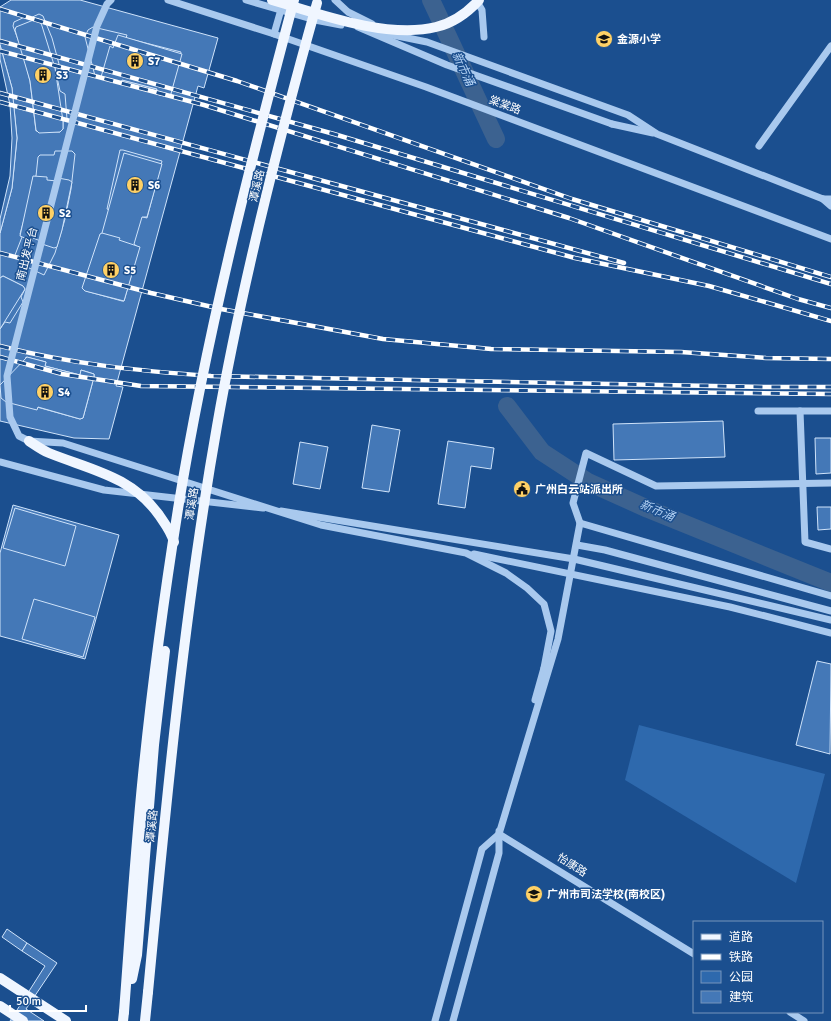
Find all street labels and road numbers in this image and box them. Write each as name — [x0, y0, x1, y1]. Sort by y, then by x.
street label: 棠棠路 — [487, 93, 523, 117]
street label: 潭溪路 — [247, 168, 267, 204]
street label: 南出发平台 — [14, 226, 40, 282]
street label: 潭溪路 — [183, 487, 201, 521]
street label: 潭溪路 — [144, 809, 160, 843]
street label: 怡康路 — [555, 851, 589, 879]

